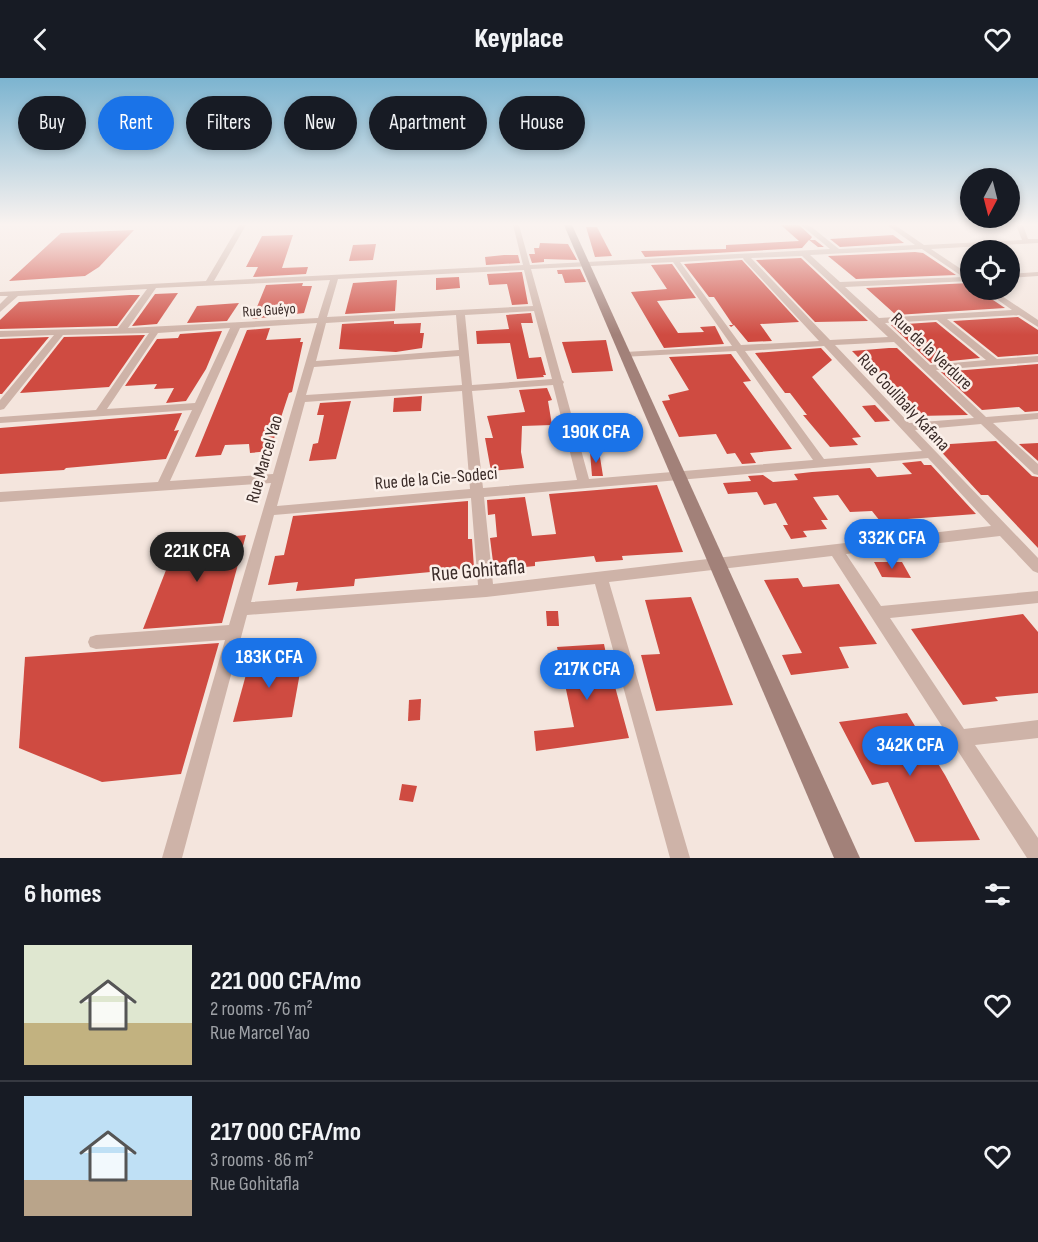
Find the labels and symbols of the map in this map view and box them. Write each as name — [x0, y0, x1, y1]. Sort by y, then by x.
north arrow — [960, 168, 1020, 228]
street label: Rue Guéyo — [242, 299, 296, 322]
street label: Rue de la Verdure — [887, 308, 977, 394]
street label: Rue Coulibaly Kafana — [853, 349, 954, 455]
street label: Rue Marcel Yao — [242, 413, 287, 505]
pin: 190K CFA — [534, 413, 658, 464]
street label: Rue de la Cie-Sodeci — [374, 463, 498, 494]
pin: 332K CFA — [830, 519, 954, 570]
pin: 221K CFA — [135, 532, 259, 583]
street label: Rue Gohitafla — [430, 554, 526, 587]
pin: 183K CFA — [207, 638, 331, 689]
pin: 217K CFA — [525, 650, 649, 701]
pin: 342K CFA — [848, 726, 972, 777]

